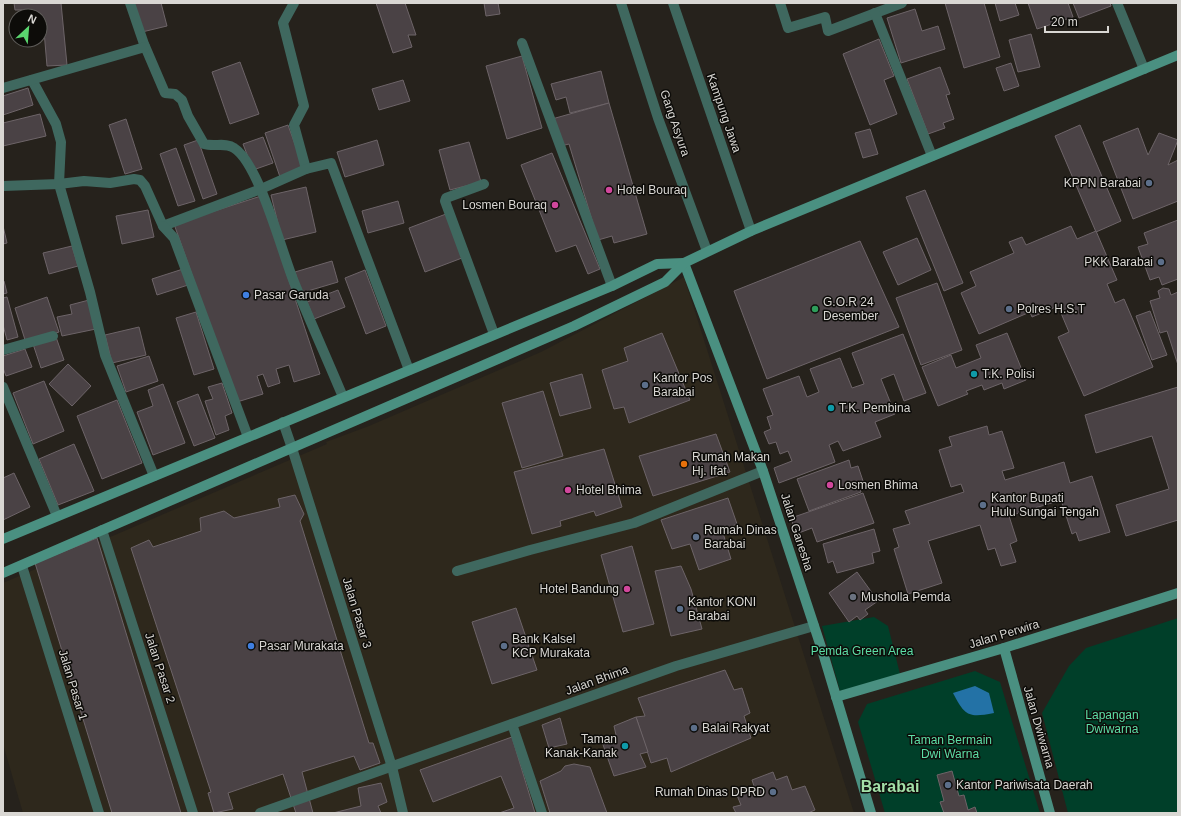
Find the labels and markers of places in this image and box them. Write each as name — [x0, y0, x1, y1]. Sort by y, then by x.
place label: KPPN Barabai — [1064, 176, 1141, 190]
marker: KPPN Barabai — [1144, 178, 1154, 188]
place label: Hotel Bouraq — [617, 183, 687, 197]
marker: Hotel Bouraq — [604, 185, 614, 195]
place label: Losmen Bouraq — [462, 198, 547, 212]
marker: Losmen Bouraq — [550, 200, 560, 210]
place label: PKK Barabai — [1084, 255, 1153, 269]
marker: PKK Barabai — [1156, 257, 1166, 267]
place label: Pasar Garuda — [254, 288, 329, 302]
marker: Pasar Garuda — [241, 290, 251, 300]
place label: G.O.R 24 Desember — [823, 295, 878, 323]
place label: Polres H.S.T — [1017, 302, 1086, 316]
marker: G.O.R 24 Desember — [810, 304, 820, 314]
marker: Polres H.S.T — [1004, 304, 1014, 314]
place label: T.K. Polisi — [982, 367, 1035, 381]
marker: T.K. Polisi — [969, 369, 979, 379]
place label: Kantor Pos Barabai — [653, 371, 712, 399]
marker: Kantor Pos Barabai — [640, 380, 650, 390]
place label: T.K. Pembina — [839, 401, 911, 415]
marker: T.K. Pembina — [826, 403, 836, 413]
place label: Rumah Makan Hj. Ifat — [692, 450, 770, 478]
marker: Rumah Makan Hj. Ifat — [679, 459, 689, 469]
place label: Losmen Bhima — [838, 478, 918, 492]
marker: Losmen Bhima — [825, 480, 835, 490]
place label: Hotel Bhima — [576, 483, 642, 497]
marker: Hotel Bhima — [563, 485, 573, 495]
place label: Kantor Bupati Hulu Sungai Tengah — [991, 491, 1099, 519]
marker: Kantor Bupati Hulu Sungai Tengah — [978, 500, 988, 510]
place label: Rumah Dinas Barabai — [704, 523, 777, 551]
marker: Rumah Dinas Barabai — [691, 532, 701, 542]
place label: Hotel Bandung — [540, 582, 619, 596]
marker: Hotel Bandung — [622, 584, 632, 594]
place label: Musholla Pemda — [861, 590, 951, 604]
marker: Musholla Pemda — [848, 592, 858, 602]
place label: Kantor KONI Barabai — [688, 595, 756, 623]
marker: Kantor KONI Barabai — [675, 604, 685, 614]
place label: Bank Kalsel KCP Murakata — [512, 632, 590, 660]
place label: Pasar Murakata — [259, 639, 344, 653]
marker: Pasar Murakata — [246, 641, 256, 651]
marker: Bank Kalsel KCP Murakata — [499, 641, 509, 651]
place label: Balai Rakyat — [702, 721, 770, 735]
marker: Balai Rakyat — [689, 723, 699, 733]
place label: Taman Kanak-Kanak — [545, 732, 618, 760]
marker: Taman Kanak-Kanak — [620, 741, 630, 751]
place label: Kantor Pariwisata Daerah — [956, 778, 1093, 792]
marker: Kantor Pariwisata Daerah — [943, 780, 953, 790]
place label: Rumah Dinas DPRD — [655, 785, 765, 799]
marker: Rumah Dinas DPRD — [768, 787, 778, 797]

